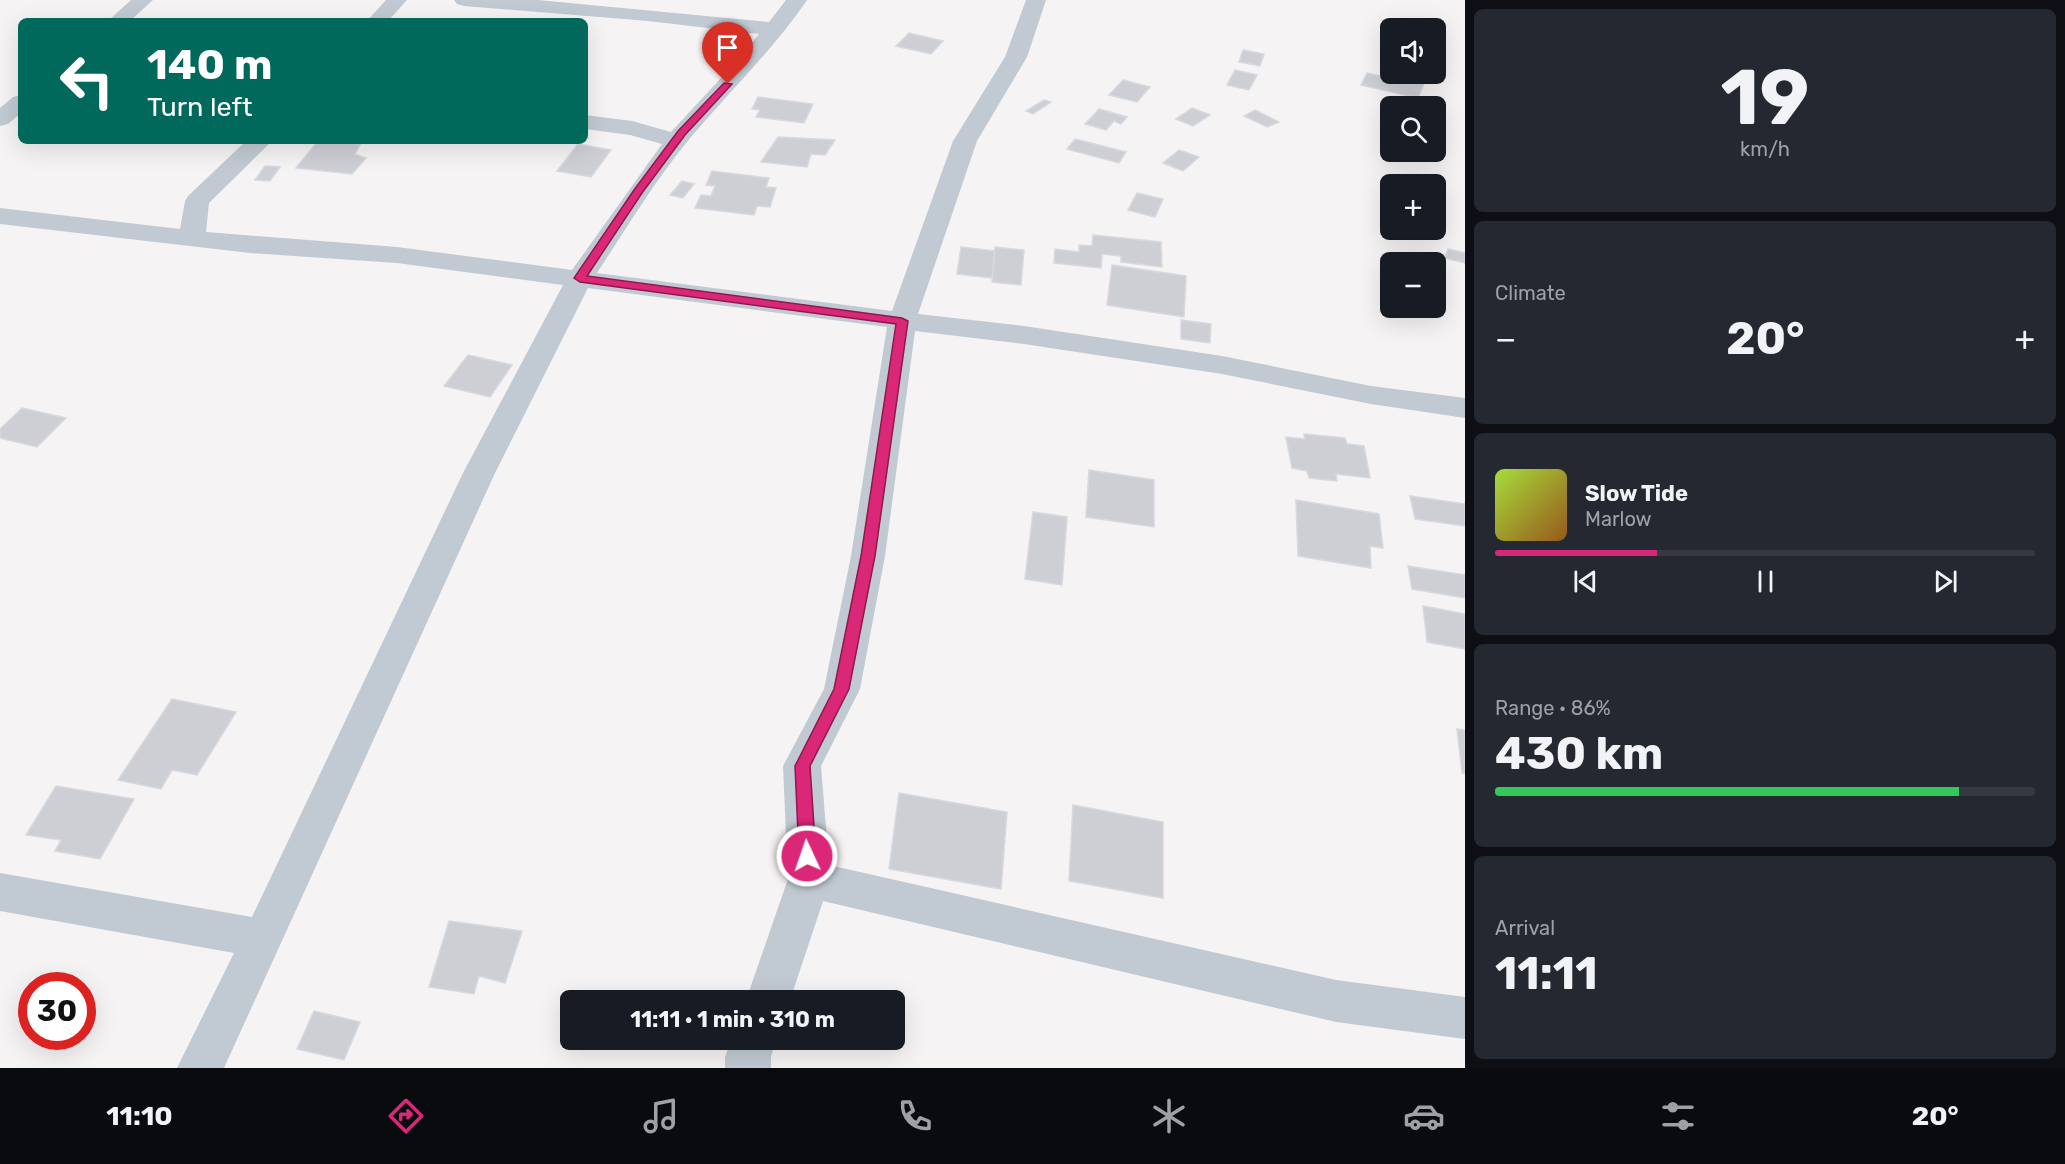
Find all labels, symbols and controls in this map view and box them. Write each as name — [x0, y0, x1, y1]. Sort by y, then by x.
map controls — [1380, 18, 1446, 318]
button: sound — [1380, 18, 1446, 84]
pin — [702, 22, 753, 84]
icon: arrive — [711, 31, 744, 64]
text: 140 m — [147, 40, 273, 90]
icon: left — [48, 42, 126, 120]
text: 19 — [1721, 51, 1809, 144]
text: Turn left — [147, 91, 252, 123]
button: search — [1380, 96, 1446, 162]
text: km/h — [1740, 137, 1790, 161]
button: + — [1380, 174, 1446, 240]
button: − — [1380, 252, 1446, 318]
text: Climate — [1495, 281, 1566, 305]
text: 20° — [1726, 312, 1805, 365]
text: − — [1495, 319, 1516, 358]
text: + — [2014, 319, 2035, 358]
text: Slow Tide — [1585, 480, 1688, 507]
text: Marlow — [1585, 507, 1652, 531]
icon: previous — [1569, 565, 1602, 598]
icon: pause — [1749, 565, 1782, 598]
icon: next — [1929, 565, 1962, 598]
text: Range · 86% — [1495, 696, 1611, 720]
text: 430 km — [1495, 727, 1663, 780]
position arrow — [775, 824, 839, 888]
text: Arrival — [1495, 916, 1555, 940]
text: 11:11 — [1495, 947, 1598, 1000]
speed limit sign: 30 — [18, 972, 96, 1050]
text: 11:11 · 1 min · 310 m — [630, 1006, 835, 1033]
icon: directions — [385, 1095, 427, 1137]
icon: music — [640, 1095, 682, 1137]
icon: phone — [894, 1095, 936, 1137]
icon: climate — [1148, 1095, 1190, 1137]
icon: car — [1403, 1095, 1445, 1137]
icon: filters — [1657, 1095, 1699, 1137]
text: 11:10 — [106, 1100, 173, 1132]
text: 20° — [1912, 1100, 1959, 1132]

